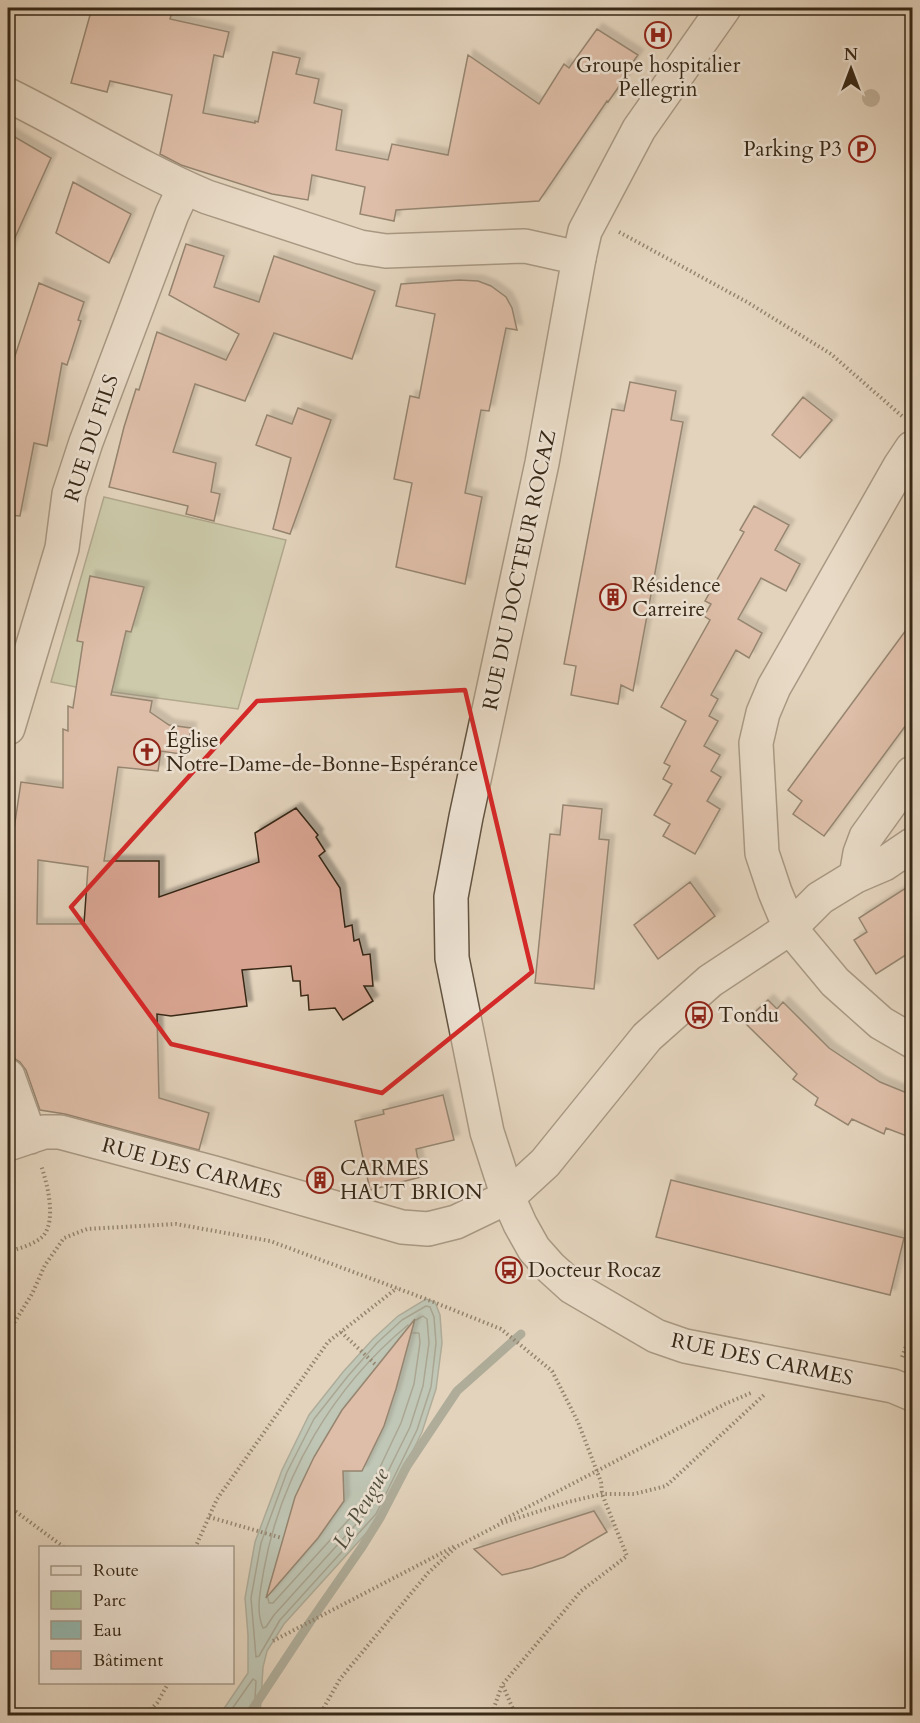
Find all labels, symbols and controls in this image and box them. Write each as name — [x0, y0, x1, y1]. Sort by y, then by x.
hospital icon: Groupe hospitalier Pellegrin — [643, 20, 673, 50]
north arrow — [821, 39, 881, 99]
text: N — [844, 44, 858, 66]
place label: Groupe hospitalier Pellegrin — [576, 51, 741, 104]
parking icon: Parking P3 — [847, 134, 877, 164]
place label: Parking P3 — [743, 135, 842, 164]
street label: RUE DU FILS — [57, 371, 126, 506]
street label: RUE DU DOCTEUR ROCAZ — [476, 427, 563, 713]
place label: Résidence Carreire — [632, 571, 721, 624]
building icon: Résidence Carreire — [598, 582, 628, 612]
place label: Église Notre-Dame-de-Bonne-Espérance — [166, 726, 478, 779]
church icon: Église Notre-Dame-de-Bonne-Espérance — [132, 737, 162, 767]
bus stop icon: Tondu — [684, 1000, 714, 1030]
place label: Tondu — [718, 1001, 779, 1030]
street label: RUE DES CARMES — [99, 1130, 285, 1206]
place label: CARMES HAUT BRION — [340, 1154, 483, 1207]
building icon: CARMES HAUT BRION — [305, 1165, 335, 1195]
bus stop icon: Docteur Rocaz — [494, 1255, 524, 1285]
place label: Docteur Rocaz — [528, 1256, 662, 1285]
street label: RUE DES CARMES — [668, 1326, 856, 1393]
water label: Le Peugue — [326, 1462, 396, 1555]
legend — [39, 1546, 234, 1684]
text: Route — [93, 1558, 139, 1583]
text: Parc — [93, 1588, 126, 1613]
text: Eau — [93, 1618, 122, 1643]
text: Bâtiment — [93, 1648, 163, 1673]

